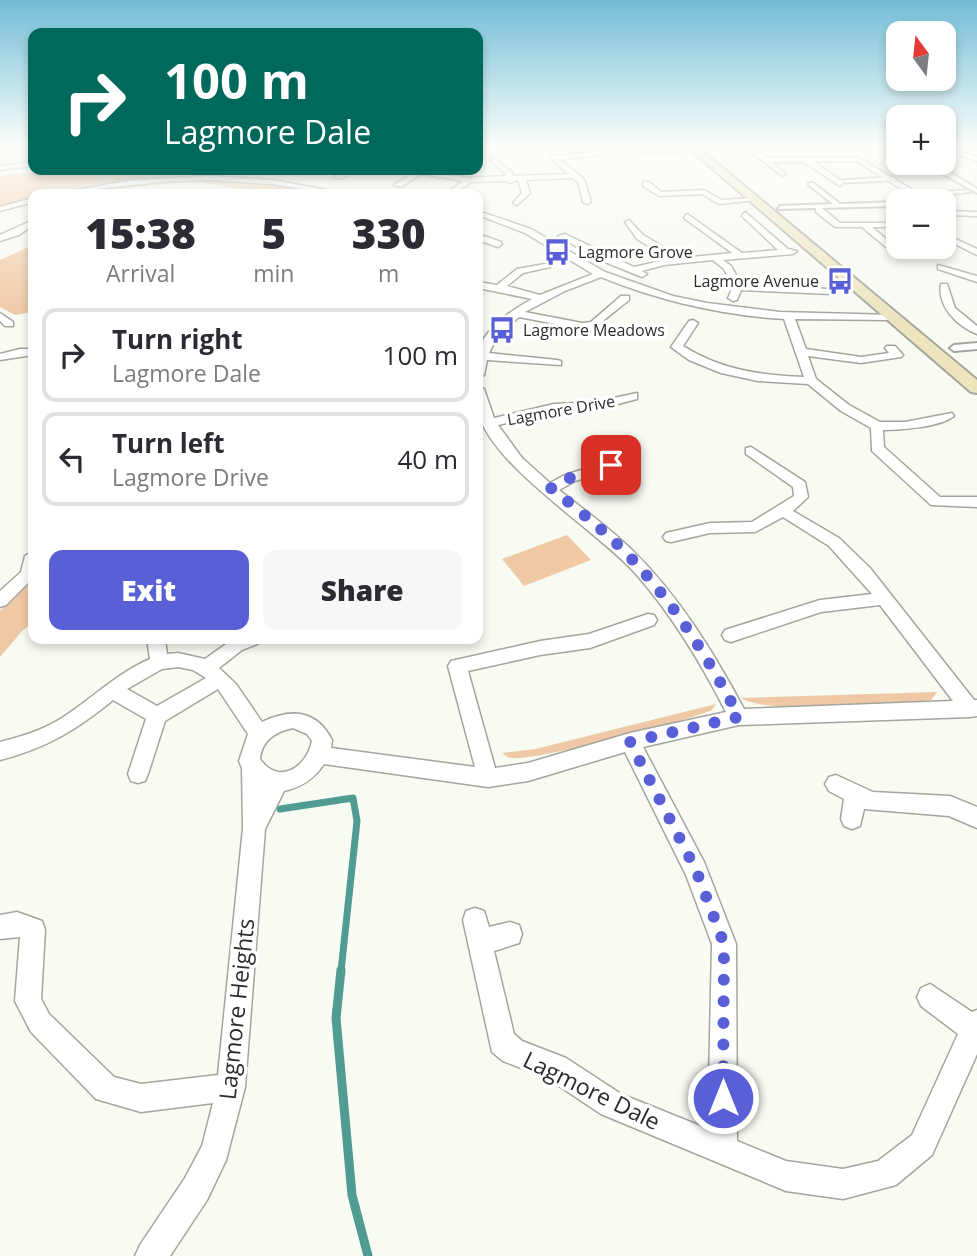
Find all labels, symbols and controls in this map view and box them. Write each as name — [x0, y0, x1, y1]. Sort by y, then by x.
north arrow — [886, 21, 956, 91]
map controls — [886, 21, 956, 259]
text: 100 m — [164, 47, 309, 113]
icon: right — [49, 56, 140, 147]
button: + — [886, 105, 956, 175]
text: Lagmore Dale — [164, 110, 371, 153]
button: − — [886, 189, 956, 259]
text: 15:38 — [85, 204, 196, 261]
text: 5 — [262, 204, 286, 261]
text: 330 — [352, 204, 426, 261]
bus stop icon: Lagmore Grove — [542, 237, 572, 267]
place label: Lagmore Grove — [578, 241, 693, 263]
text: Arrival — [106, 257, 175, 289]
text: min — [253, 257, 294, 289]
text: m — [378, 257, 399, 289]
bus stop icon: Lagmore Avenue — [825, 266, 855, 296]
place label: Lagmore Avenue — [693, 270, 819, 292]
bus stop icon: Lagmore Meadows — [487, 315, 517, 345]
place label: Lagmore Meadows — [523, 319, 665, 341]
text: Turn right — [112, 321, 243, 357]
icon: right — [53, 336, 91, 374]
text: 100 m — [383, 337, 458, 373]
text: Lagmore Dale — [112, 357, 261, 389]
street label: Lagmore Drive — [505, 390, 617, 430]
text: Turn left — [112, 425, 224, 461]
pin — [581, 435, 641, 495]
icon: left — [53, 440, 91, 478]
text: 40 m — [397, 441, 458, 477]
icon: arrive — [592, 446, 630, 484]
text: Lagmore Drive — [112, 461, 269, 493]
button: Exit — [49, 550, 249, 630]
button: Share — [263, 550, 462, 630]
street label: Lagmore Heights — [211, 917, 261, 1101]
street label: Lagmore Dale — [518, 1043, 666, 1137]
position arrow — [686, 1061, 760, 1135]

